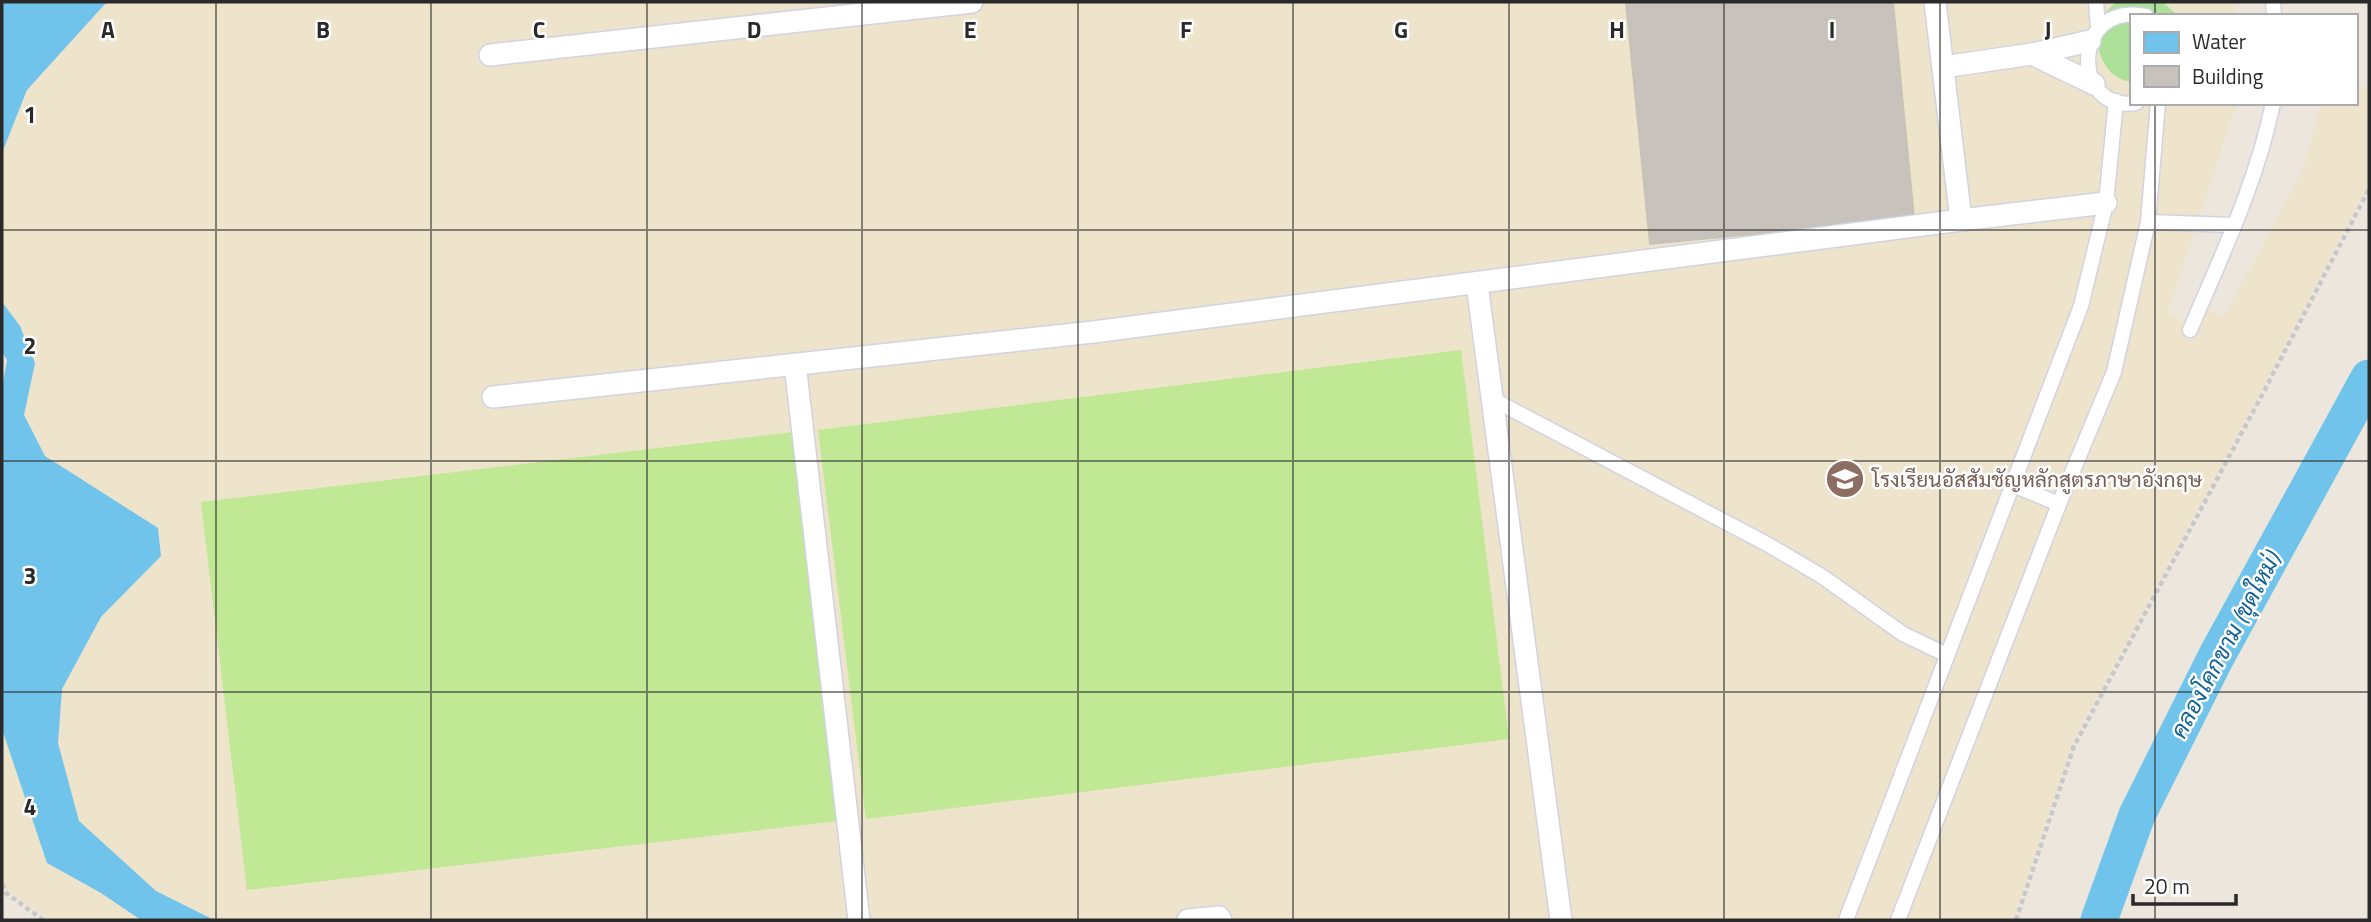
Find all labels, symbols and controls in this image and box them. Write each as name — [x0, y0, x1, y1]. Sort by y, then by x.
text: A — [101, 12, 115, 47]
text: B — [316, 12, 330, 47]
text: C — [533, 12, 545, 47]
text: D — [747, 12, 761, 47]
text: E — [964, 12, 976, 47]
text: F — [1180, 12, 1192, 47]
text: G — [1394, 12, 1408, 47]
text: H — [1609, 12, 1625, 47]
text: I — [1829, 12, 1835, 47]
text: J — [2045, 12, 2051, 47]
legend — [2130, 14, 2357, 105]
text: Water — [2192, 25, 2246, 57]
text: Building — [2192, 60, 2264, 92]
text: 1 — [24, 97, 36, 132]
text: 2 — [24, 328, 36, 363]
school or university icon: โรงเรียนอัสสัมชัญหลักสูตรภาษาอังกฤษ — [1824, 458, 1866, 500]
place label: โรงเรียนอัสสัมชัญหลักสูตรภาษาอังกฤษ — [1871, 463, 2203, 495]
water label: คลองโคกขาม (ขุดใหม่) — [2161, 544, 2290, 744]
text: 3 — [24, 558, 36, 593]
text: 4 — [24, 789, 36, 824]
scale bar — [2133, 862, 2236, 906]
text: 20 m — [2144, 870, 2190, 902]

